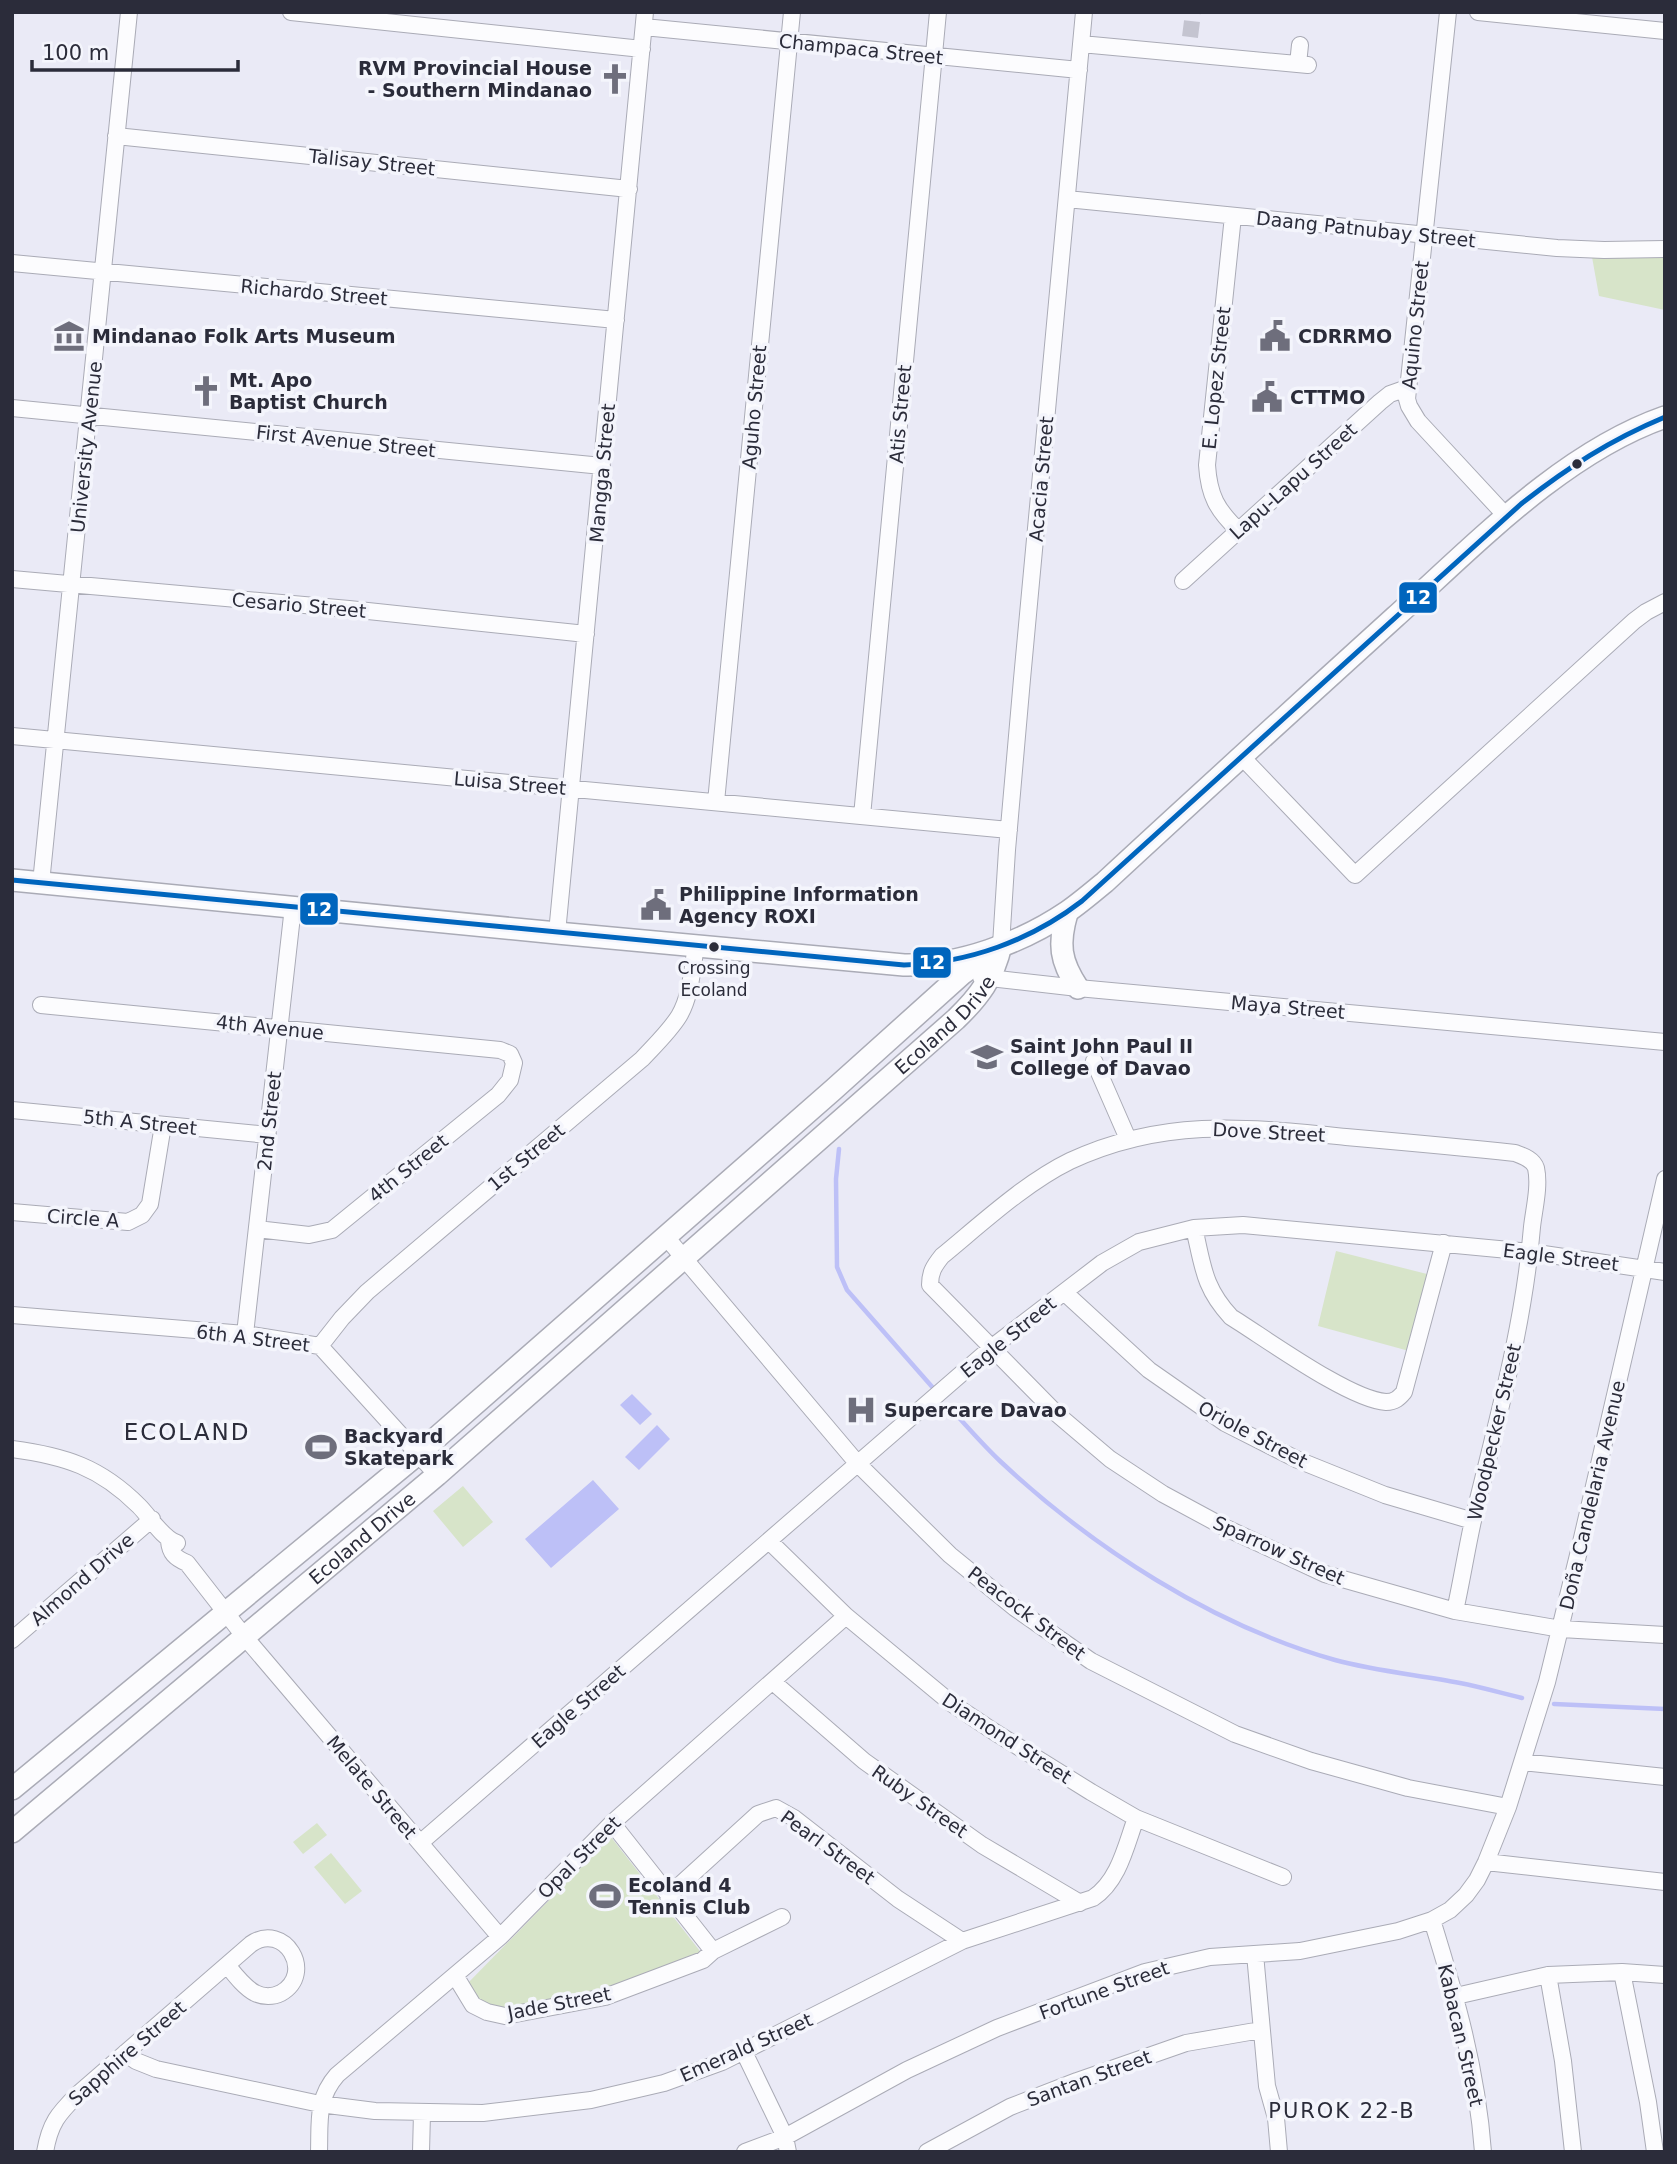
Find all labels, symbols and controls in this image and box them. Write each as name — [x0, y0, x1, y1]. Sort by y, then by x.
scale bar — [32, 28, 238, 72]
street label: Champaca Street — [778, 29, 944, 69]
text: 100 m — [42, 41, 109, 65]
place label: RVM Provincial House - Southern Mindanao — [358, 57, 592, 101]
church icon: RVM Provincial House - Southern Mindanao — [598, 62, 632, 96]
street label: Talisay Street — [307, 144, 436, 180]
street label: Daang Patnubay Street — [1255, 207, 1477, 251]
street label: Aquino Street — [1397, 259, 1433, 391]
street label: Richardo Street — [240, 275, 388, 309]
street label: E. Lopez Street — [1198, 306, 1234, 450]
museum icon: Mindanao Folk Arts Museum — [52, 319, 86, 353]
public building icon: CDRRMO — [1258, 319, 1292, 353]
place label: Mindanao Folk Arts Museum — [92, 325, 395, 347]
place label: CDRRMO — [1298, 325, 1392, 347]
street label: Aguho Street — [738, 344, 770, 470]
street label: University Avenue — [66, 360, 106, 534]
street label: Atis Street — [885, 364, 915, 464]
place label: Mt. Apo Baptist Church — [229, 369, 388, 413]
church icon: Mt. Apo Baptist Church — [189, 374, 223, 408]
public building icon: CTTMO — [1250, 380, 1284, 414]
place label: CTTMO — [1290, 386, 1365, 408]
street label: Mangga Street — [585, 402, 619, 544]
street label: Acacia Street — [1025, 415, 1057, 543]
street label: Lapu-Lapu Street — [1225, 418, 1361, 544]
street label: First Avenue Street — [255, 421, 437, 461]
unlabelled marker — [1570, 457, 1584, 471]
line badge: 12 — [1398, 581, 1438, 614]
text: 12 — [1405, 586, 1431, 608]
street label: Cesario Street — [231, 588, 367, 622]
street label: Luisa Street — [453, 767, 567, 799]
place label: Philippine Information Agency ROXI — [679, 883, 919, 927]
public building icon: Philippine Information Agency ROXI — [639, 888, 673, 922]
line badge: 12 — [299, 892, 339, 926]
text: 12 — [306, 898, 332, 920]
marker: Crossing Ecoland — [707, 940, 721, 954]
line badge: 12 — [912, 946, 952, 979]
text: 12 — [919, 951, 945, 973]
place label: Crossing Ecoland — [678, 958, 750, 1000]
street label: Ecoland Drive — [890, 971, 999, 1079]
street label: Maya Street — [1230, 991, 1346, 1023]
street label: 4th Avenue — [215, 1010, 325, 1044]
place label: Saint John Paul II College of Davao — [1010, 1035, 1193, 1079]
school or university icon: Saint John Paul II College of Davao — [970, 1040, 1004, 1074]
street label: 2nd Street — [253, 1070, 285, 1172]
street label: 5th A Street — [82, 1105, 198, 1139]
street label: Dove Street — [1212, 1118, 1326, 1146]
street label: 1st Street — [483, 1119, 569, 1195]
street label: 4th Street — [364, 1129, 452, 1207]
street label: Circle A — [46, 1205, 120, 1231]
street label: Eagle Street — [1502, 1239, 1620, 1275]
street label: Eagle Street — [956, 1292, 1060, 1382]
street label: 6th A Street — [195, 1320, 311, 1356]
street label: Woodpecker Street — [1463, 1341, 1525, 1523]
street label: Doña Candelaria Avenue — [1555, 1378, 1629, 1612]
hospital icon: Supercare Davao — [844, 1393, 878, 1427]
street label: Oriole Street — [1195, 1396, 1311, 1472]
place label: Supercare Davao — [884, 1399, 1067, 1421]
district label: ECOLAND — [124, 1419, 250, 1445]
place label: Backyard Skatepark — [344, 1425, 454, 1469]
sports icon: Backyard Skatepark — [304, 1430, 338, 1464]
street label: Ecoland Drive — [304, 1487, 419, 1589]
street label: Sparrow Street — [1210, 1511, 1348, 1589]
street label: Almond Drive — [26, 1528, 138, 1630]
street label: Peacock Street — [964, 1562, 1090, 1664]
street label: Eagle Street — [527, 1659, 629, 1753]
street label: Diamond Street — [938, 1688, 1076, 1788]
street label: Melate Street — [322, 1731, 422, 1843]
street label: Ruby Street — [868, 1760, 972, 1842]
street label: Pearl Street — [777, 1805, 879, 1889]
street label: Opal Street — [533, 1811, 625, 1903]
place label: Ecoland 4 Tennis Club — [628, 1874, 750, 1918]
sports icon: Ecoland 4 Tennis Club — [588, 1879, 622, 1913]
street label: Fortune Street — [1036, 1956, 1172, 2024]
street label: Kabacan Street — [1434, 1962, 1488, 2108]
street label: Jade Street — [504, 1982, 613, 2024]
street label: Sapphire Street — [64, 1996, 190, 2110]
street label: Emerald Street — [676, 2008, 816, 2086]
street label: Santan Street — [1024, 2045, 1154, 2111]
district label: PUROK 22-B — [1268, 2099, 1416, 2123]

